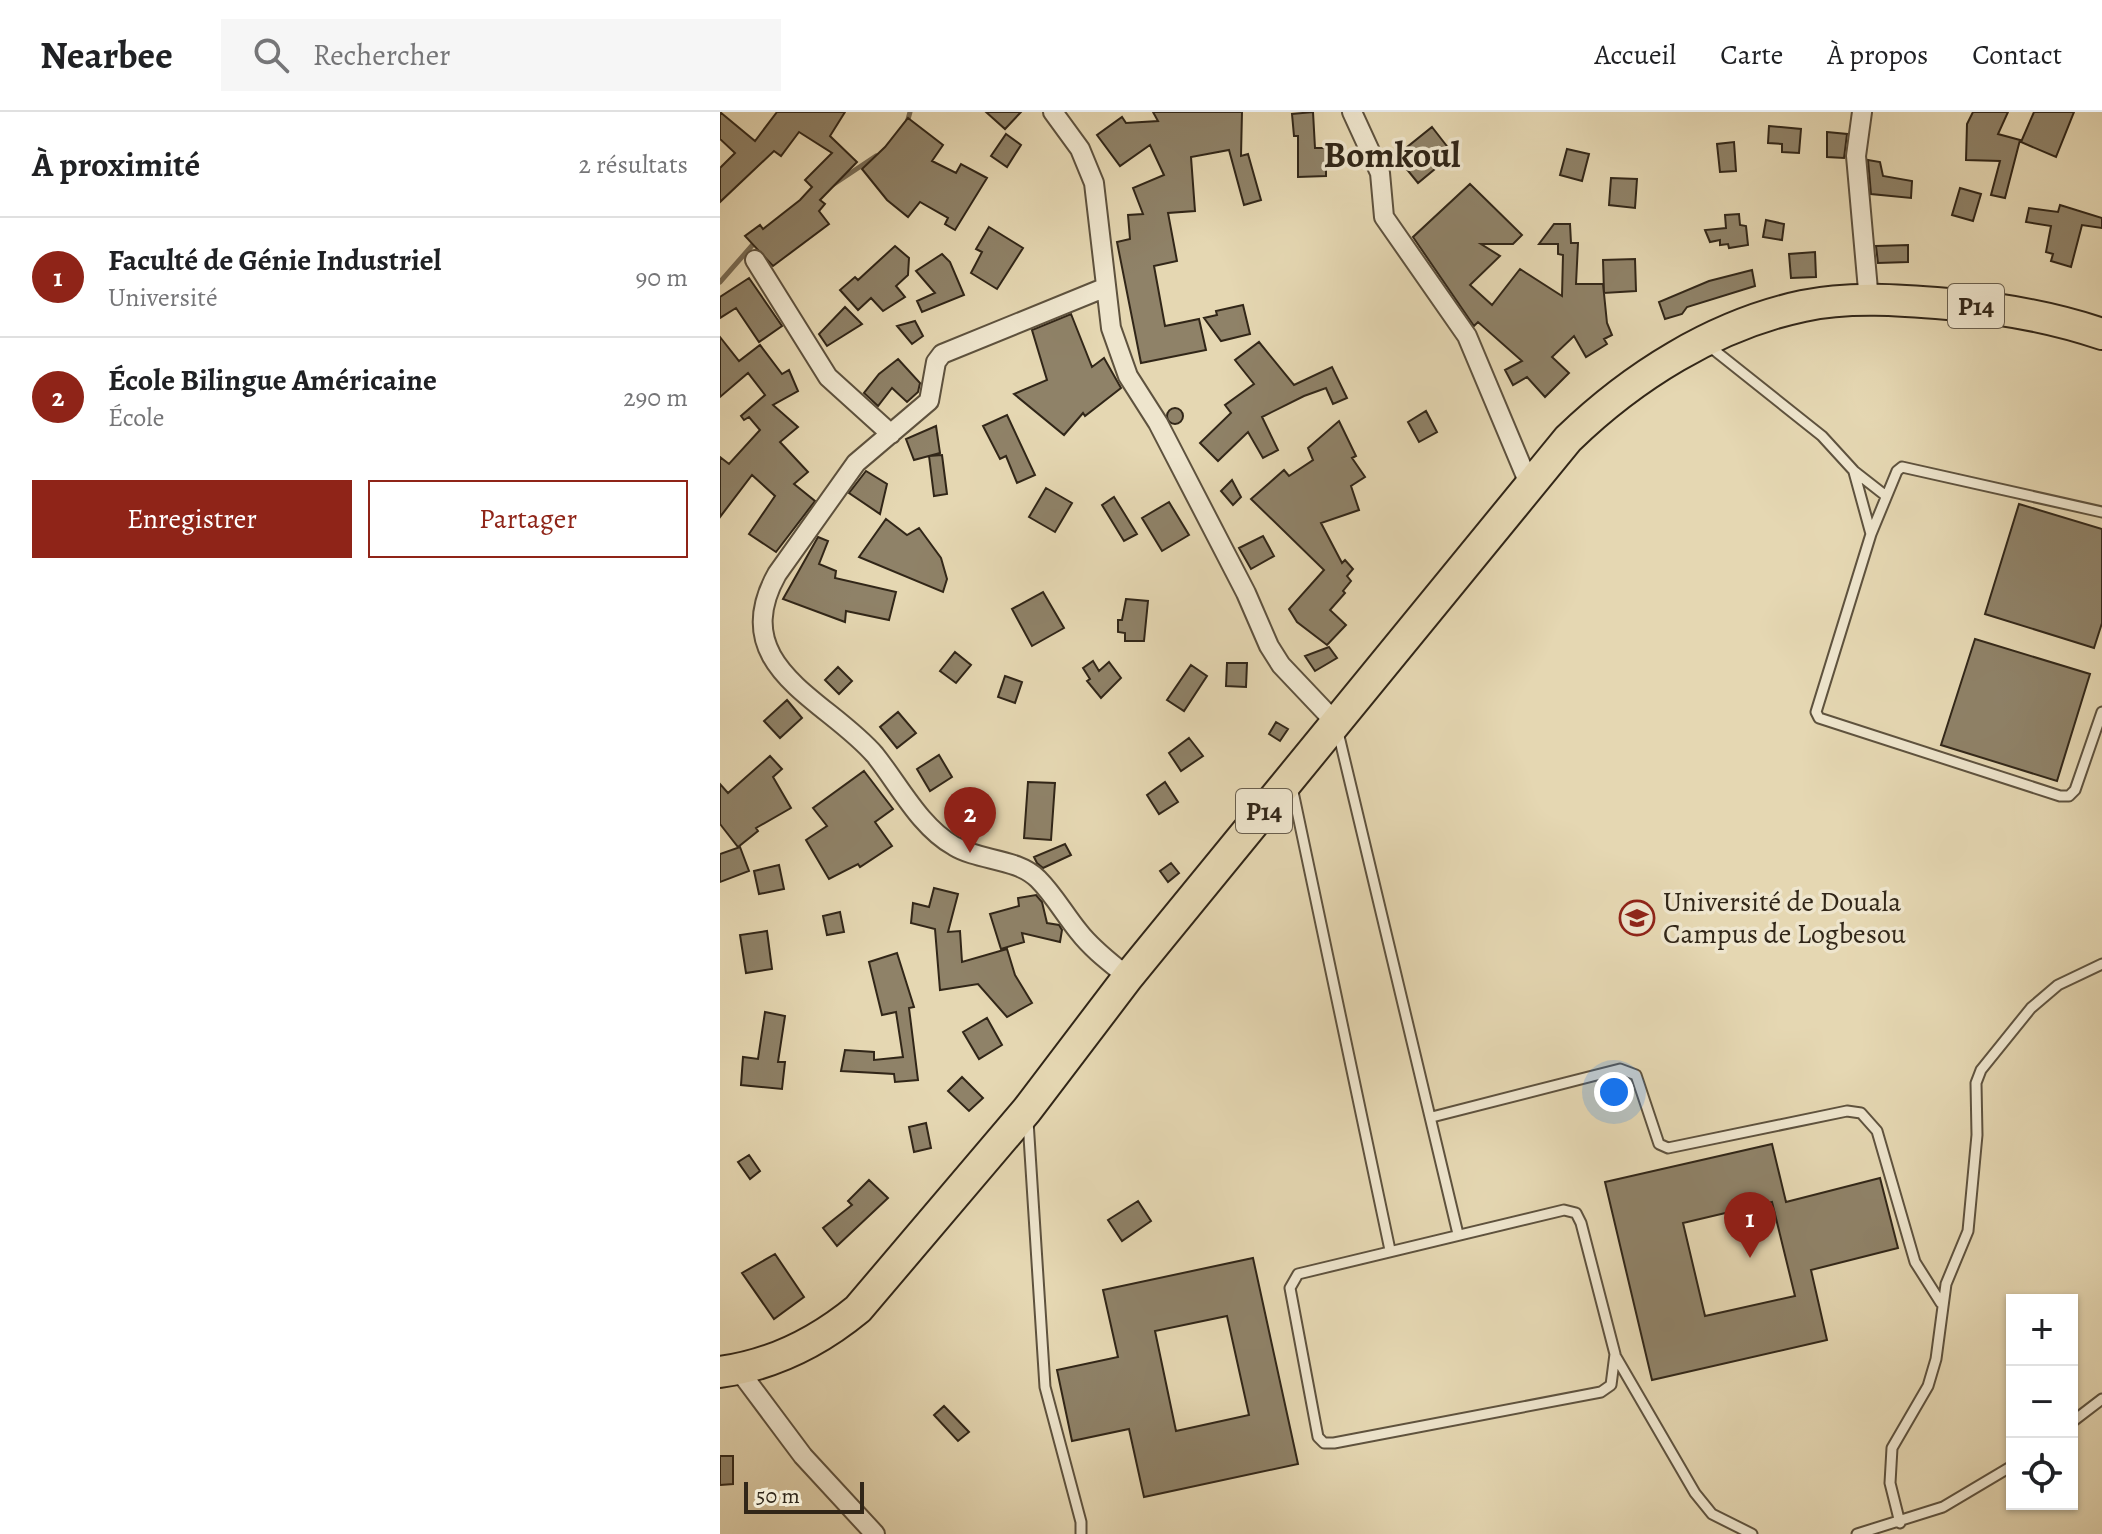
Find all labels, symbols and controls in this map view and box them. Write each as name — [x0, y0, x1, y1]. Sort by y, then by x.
search box — [221, 19, 781, 91]
text: Nearbee — [40, 29, 173, 81]
icon: search — [249, 33, 293, 77]
text: Rechercher — [313, 35, 451, 75]
text: Accueil — [1594, 36, 1676, 74]
text: Carte — [1720, 36, 1783, 74]
text: À propos — [1827, 36, 1928, 74]
text: Contact — [1972, 36, 2062, 74]
district label: Bomkoul — [1324, 130, 1461, 179]
text: À proximité — [32, 141, 200, 188]
text: 2 résultats — [579, 147, 688, 182]
text: Faculté de Génie Industriel — [108, 240, 441, 280]
text: 1 — [53, 260, 63, 295]
text: 90 m — [636, 260, 688, 295]
text: Université — [108, 280, 218, 315]
road number: P14 — [1948, 284, 2004, 328]
text: École Bilingue Américaine — [108, 360, 437, 400]
text: 2 — [52, 380, 64, 415]
text: 290 m — [623, 380, 688, 415]
text: École — [108, 400, 164, 435]
button: Enregistrer — [32, 480, 352, 558]
button: Partager — [368, 480, 688, 558]
pin: 2 — [944, 787, 996, 853]
road number: P14 — [1236, 789, 1292, 833]
place label: Université de Douala Campus de Logbesou — [1663, 883, 1907, 953]
school or university icon: Université de Douala Campus de Logbesou — [1618, 899, 1656, 937]
your location — [1594, 1072, 1634, 1112]
pin: 1 — [1724, 1192, 1776, 1258]
map controls — [2006, 1294, 2078, 1510]
button: + — [2006, 1294, 2078, 1366]
button: − — [2006, 1366, 2078, 1438]
button: locate — [2006, 1438, 2078, 1510]
scale bar — [744, 1478, 864, 1514]
text: 50 m — [756, 1481, 800, 1511]

